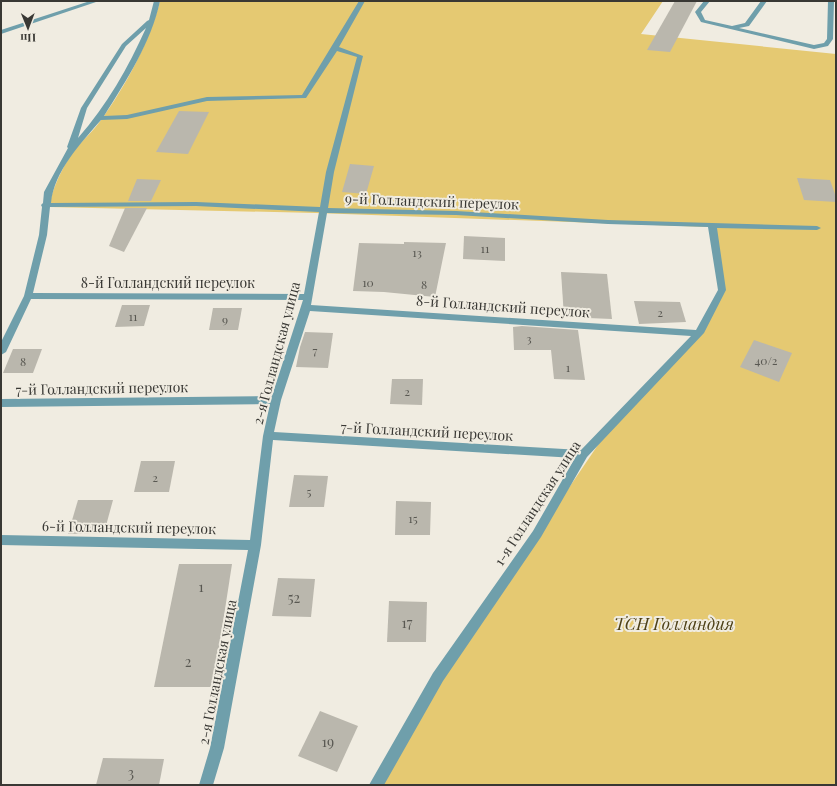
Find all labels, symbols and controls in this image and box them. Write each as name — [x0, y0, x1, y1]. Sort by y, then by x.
north arrow — [8, 8, 48, 48]
text: Пн — [20, 31, 36, 46]
street label: 9-й Голландский переулок — [345, 188, 519, 214]
house number: 11 — [481, 240, 490, 256]
house number: 13 — [412, 244, 422, 260]
street label: 8-й Голландский переулок — [81, 273, 255, 292]
house number: 10 — [362, 274, 374, 290]
house number: 8 — [421, 276, 427, 292]
street label: 2-я Голландская улица — [248, 279, 304, 427]
street label: 8-й Голландский переулок — [415, 290, 591, 322]
house number: 2 — [657, 304, 663, 320]
house number: 11 — [129, 308, 138, 324]
house number: 9 — [222, 311, 228, 327]
house number: 3 — [526, 330, 532, 346]
house number: 7 — [313, 342, 318, 358]
house number: 40/2 — [754, 352, 778, 368]
house number: 8 — [20, 353, 26, 369]
house number: 1 — [566, 359, 571, 375]
street label: 7-й Голландский переулок — [16, 377, 188, 399]
house number: 2 — [404, 383, 410, 399]
street label: 7-й Голландский переулок — [340, 417, 514, 445]
street label: 1-я Голландская улица — [489, 437, 585, 569]
house number: 2 — [152, 469, 158, 485]
house number: 5 — [307, 483, 312, 499]
house number: 15 — [408, 510, 418, 526]
street label: 6-й Голландский переулок — [42, 516, 216, 538]
house number: 1 — [198, 577, 204, 596]
house number: 52 — [288, 588, 301, 607]
street label: 2-я Голландская улица — [194, 598, 240, 746]
park label: ТСН Голландия — [614, 612, 734, 634]
house number: 17 — [402, 613, 413, 632]
house number: 2 — [185, 652, 192, 671]
house number: 19 — [322, 732, 334, 751]
house number: 3 — [128, 763, 134, 782]

